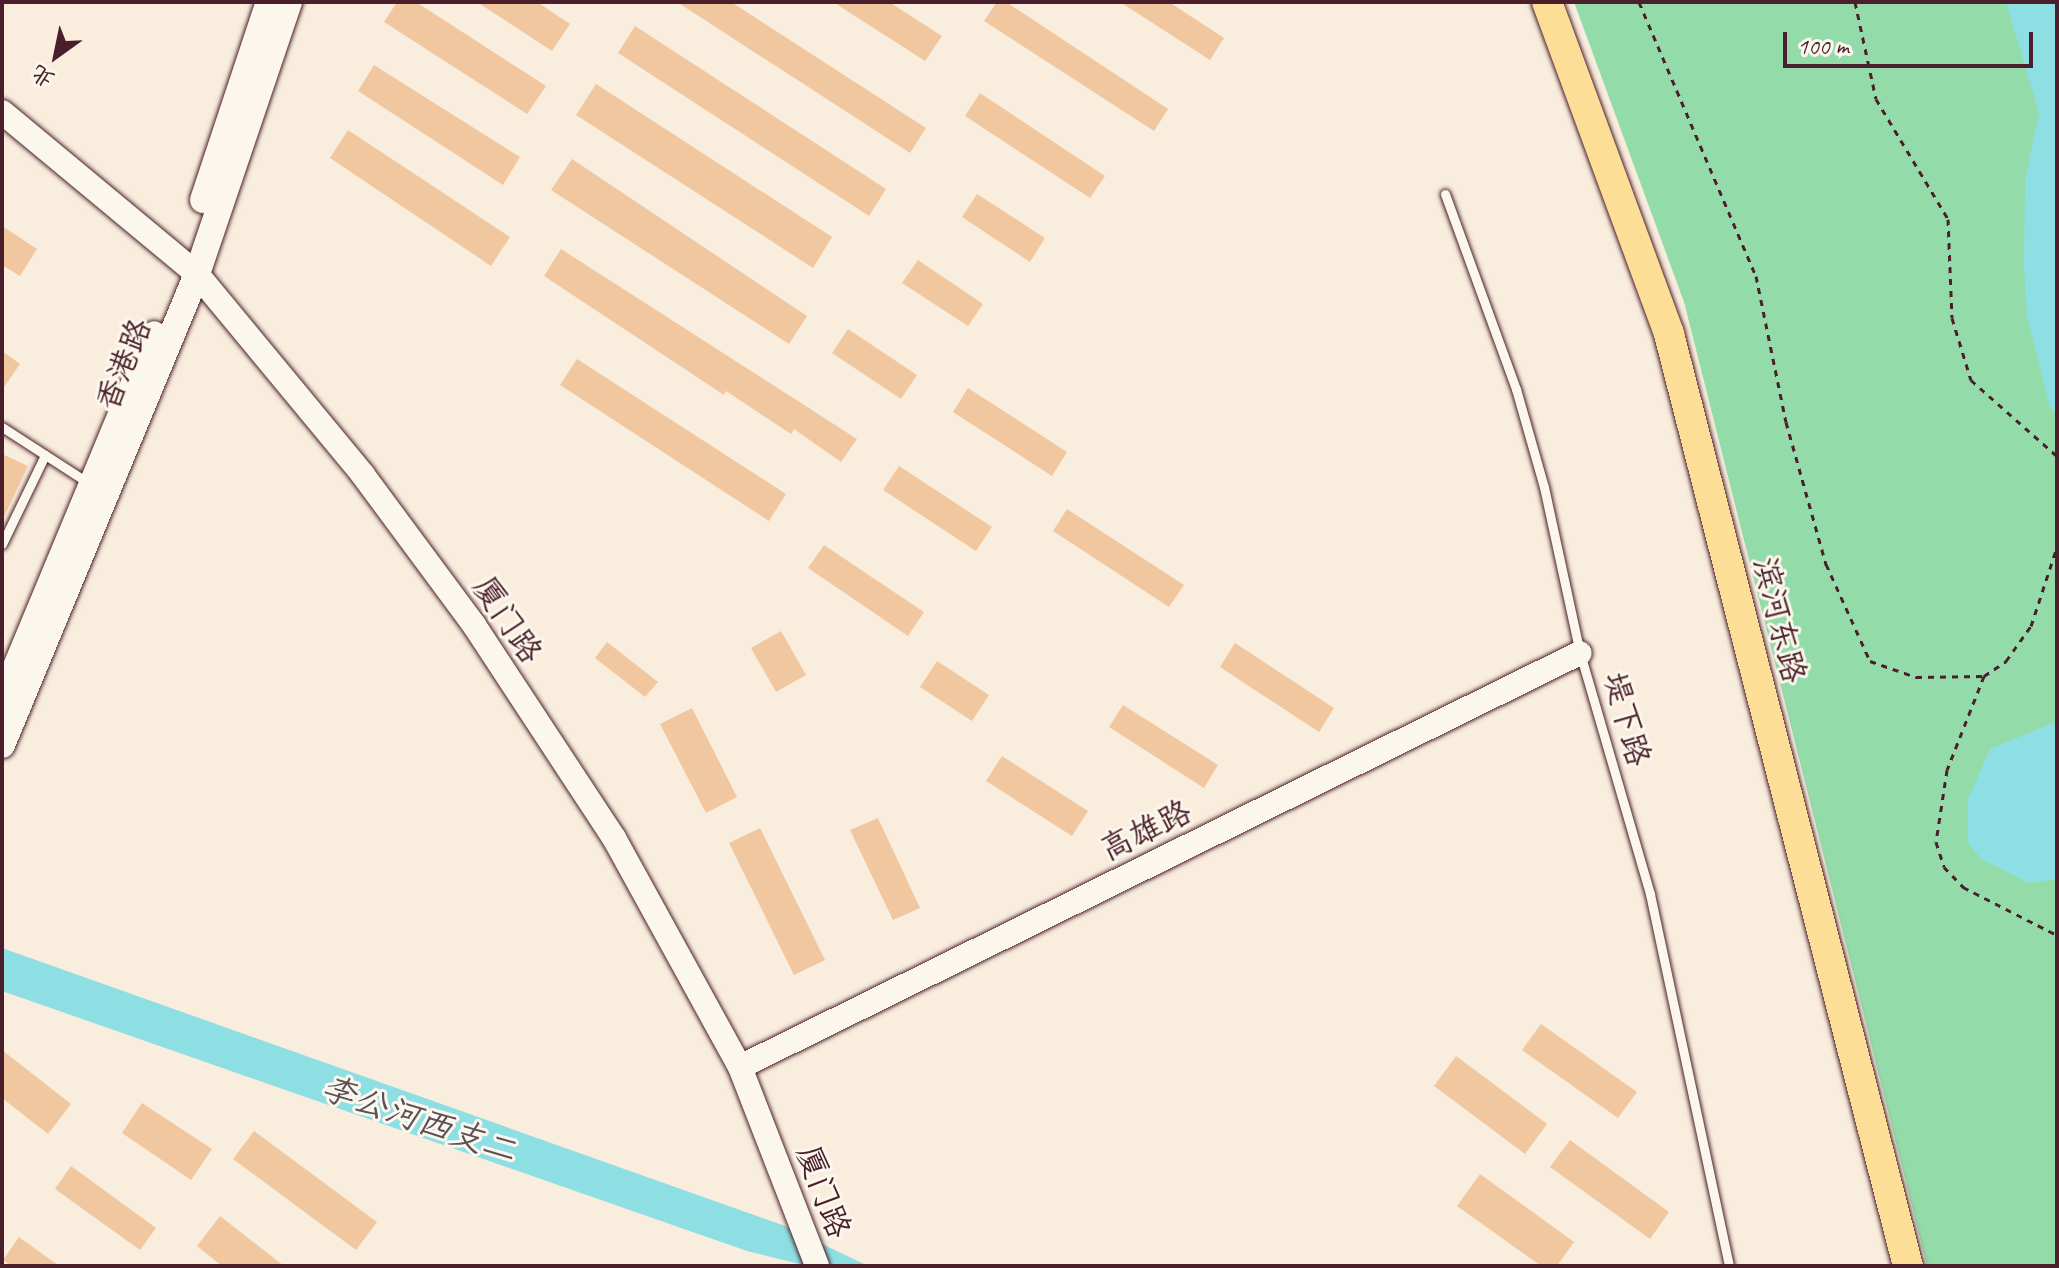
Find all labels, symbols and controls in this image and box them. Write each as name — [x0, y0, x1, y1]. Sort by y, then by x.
north arrow — [16, 16, 96, 96]
scale bar — [1787, 16, 2037, 66]
text: 100 m — [1797, 31, 1849, 61]
text: 北 — [26, 58, 60, 94]
street label: 香港路 — [88, 313, 160, 417]
street label: 滨河东路 — [1745, 553, 1813, 687]
street label: 厦门路 — [464, 569, 550, 671]
street label: 堤下路 — [1594, 668, 1658, 770]
street label: 高雄路 — [1094, 793, 1198, 869]
water label: 李公河西支二 — [316, 1067, 522, 1171]
street label: 厦门路 — [788, 1140, 858, 1244]

